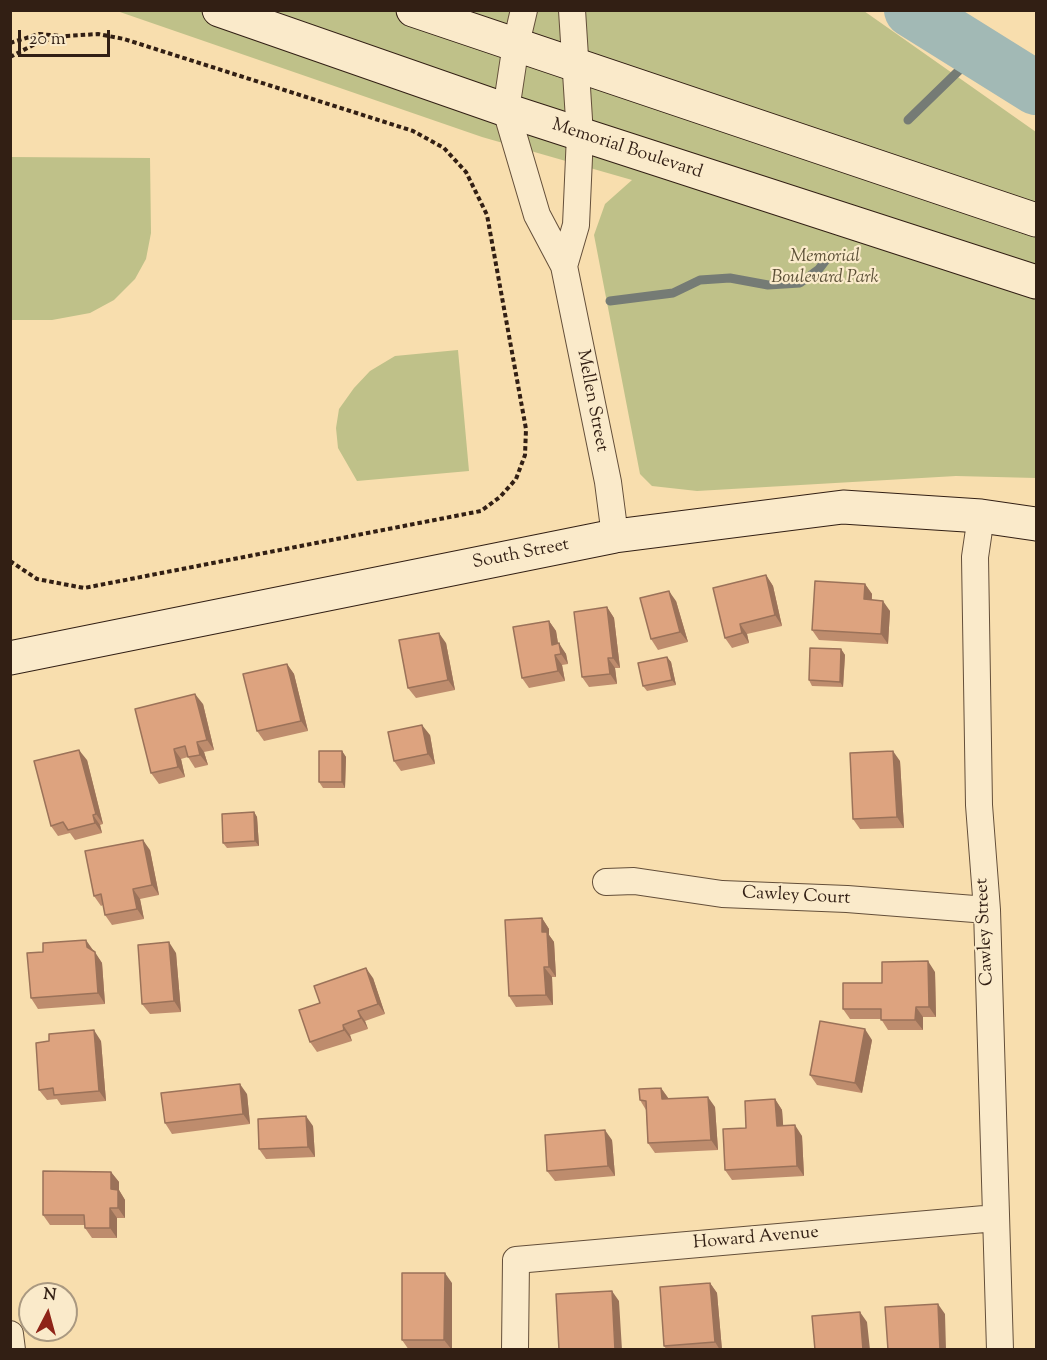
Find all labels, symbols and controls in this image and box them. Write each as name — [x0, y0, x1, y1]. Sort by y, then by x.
scale bar — [21, 18, 112, 56]
text: 20 m — [29, 27, 66, 53]
street label: Memorial Boulevard — [549, 115, 705, 185]
park label: Memorial Boulevard Park — [771, 247, 879, 290]
street label: Mellen Street — [570, 348, 612, 454]
street label: South Street — [471, 535, 571, 575]
street label: Cawley Street — [972, 878, 1000, 986]
street label: Cawley Court — [741, 883, 851, 911]
street label: Howard Avenue — [692, 1223, 820, 1255]
north arrow — [18, 1282, 78, 1342]
text: N — [42, 1283, 57, 1308]

